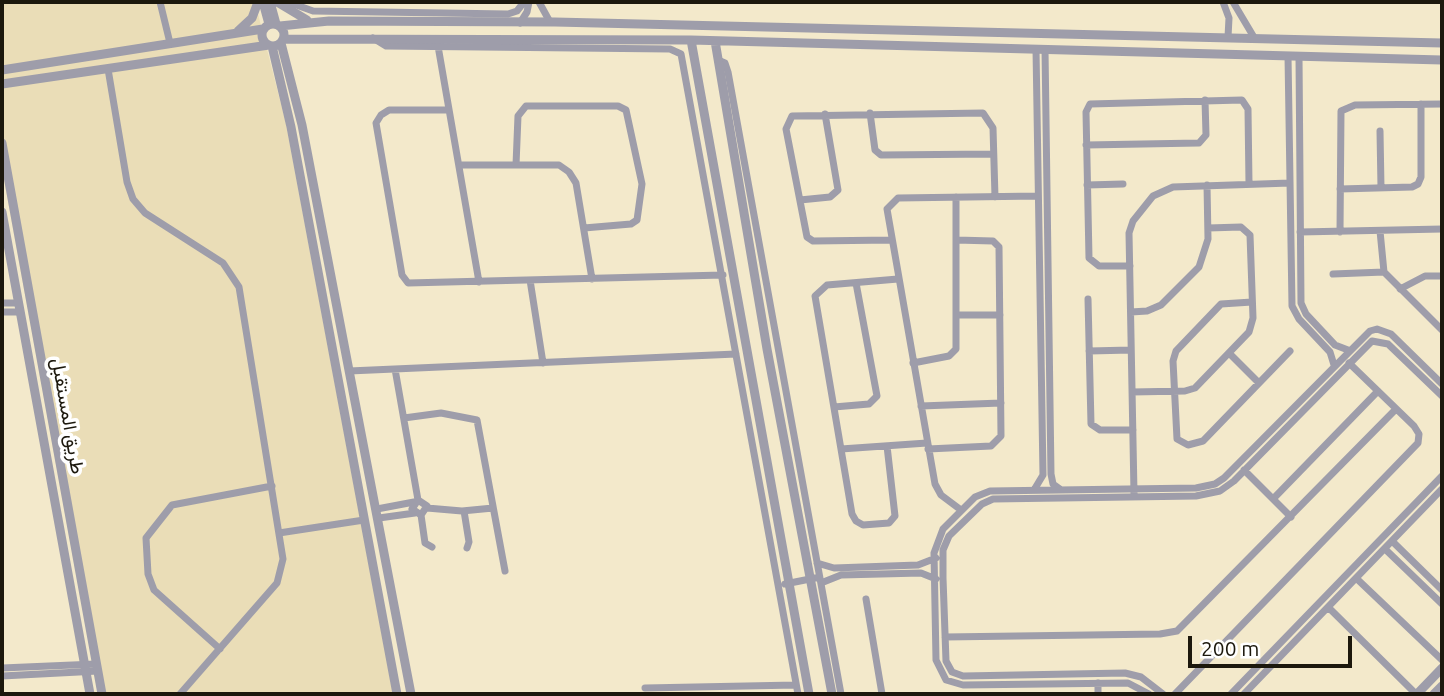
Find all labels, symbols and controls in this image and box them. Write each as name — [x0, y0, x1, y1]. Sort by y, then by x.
street label: طريق المستقبل — [47, 356, 89, 476]
scale bar — [1192, 622, 1356, 666]
text: 200 m — [1201, 636, 1259, 660]

